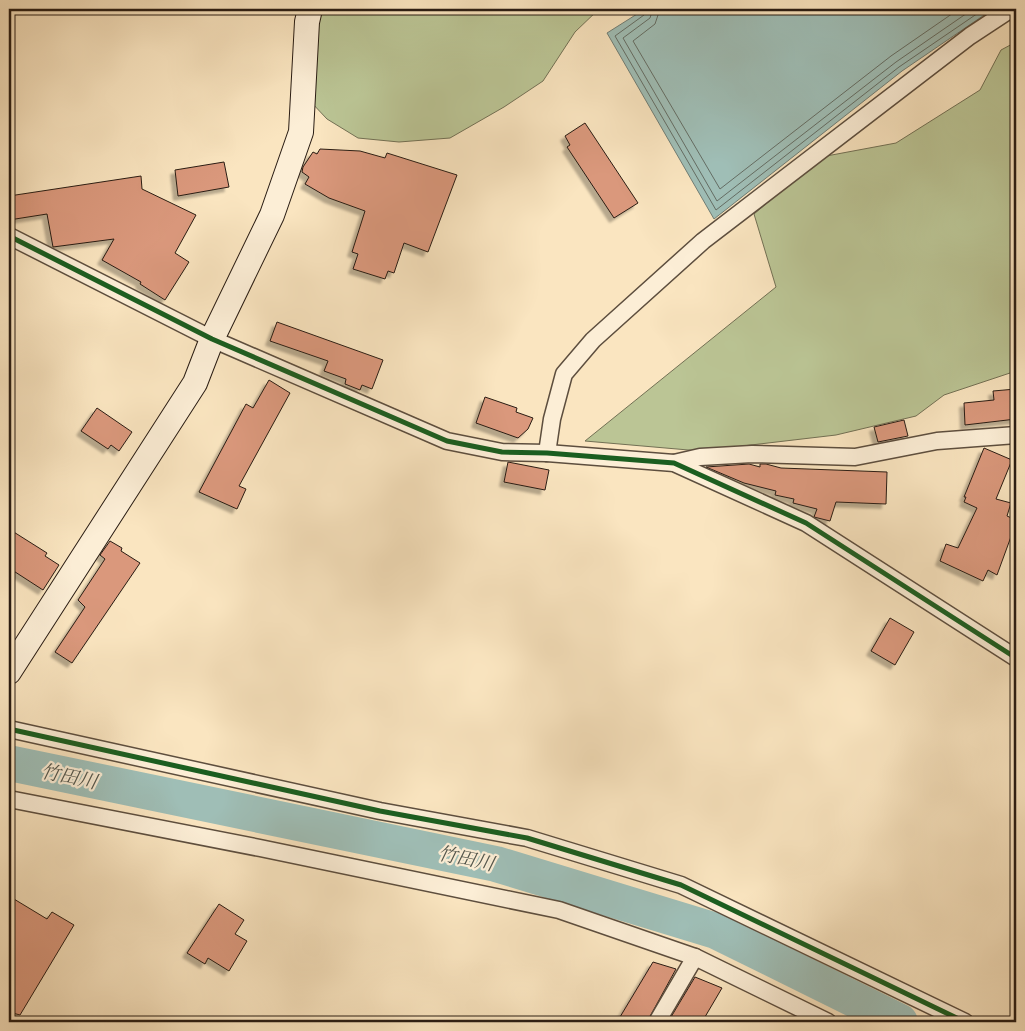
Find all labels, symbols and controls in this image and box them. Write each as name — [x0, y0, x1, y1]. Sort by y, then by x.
water label: 竹田川 — [39, 760, 101, 794]
water label: 竹田川 — [436, 842, 498, 876]

